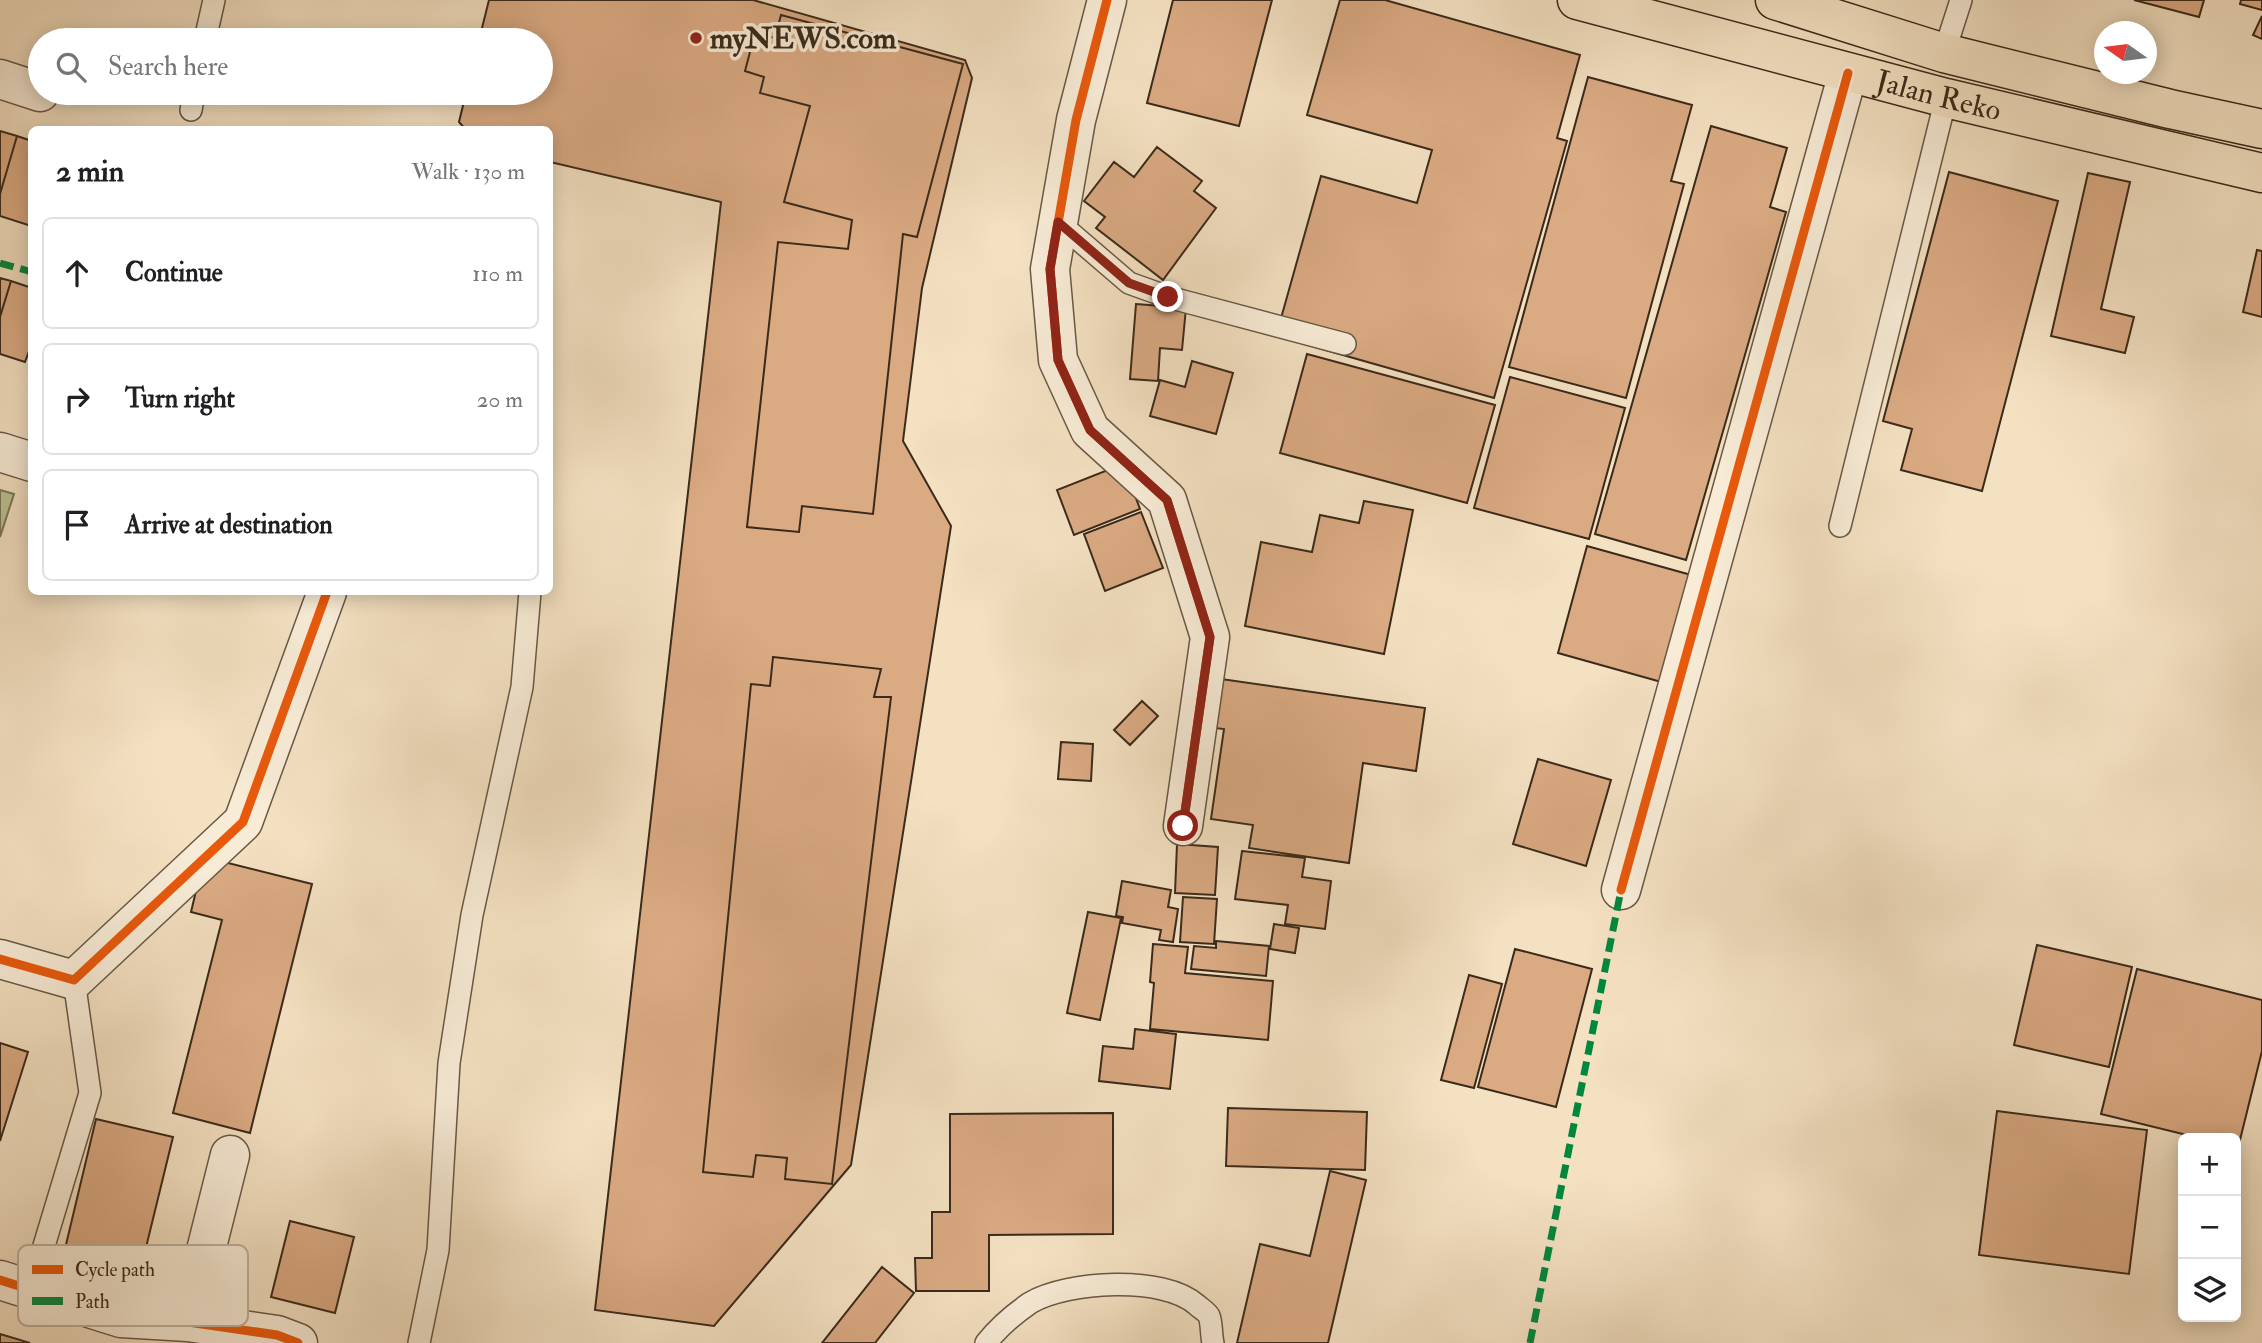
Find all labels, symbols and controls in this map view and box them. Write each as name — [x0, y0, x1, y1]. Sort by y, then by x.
place label: myNEWS.com — [710, 20, 897, 57]
north arrow — [2094, 21, 2157, 84]
search box — [28, 28, 553, 105]
marker: myNEWS.com — [688, 30, 704, 46]
icon: search — [52, 48, 90, 86]
text: Search here — [108, 51, 228, 83]
street label: Jalan Reko — [1871, 61, 2005, 129]
text: 2 min — [56, 153, 124, 190]
text: Walk · 130 m — [412, 157, 525, 186]
icon: ahead — [58, 254, 96, 292]
text: Continue — [125, 257, 223, 289]
text: 110 m — [472, 259, 523, 288]
route end — [1152, 281, 1183, 312]
icon: right — [58, 380, 96, 418]
text: Turn right — [125, 383, 235, 415]
text: 20 m — [477, 385, 523, 414]
icon: arrive — [58, 506, 96, 544]
text: Arrive at destination — [125, 509, 333, 541]
route start — [1167, 810, 1198, 841]
map controls — [2178, 1133, 2241, 1322]
button: + — [2178, 1133, 2241, 1196]
button: − — [2178, 1196, 2241, 1259]
legend — [18, 1245, 248, 1326]
text: Cycle path — [75, 1258, 155, 1283]
button: layers — [2178, 1259, 2241, 1322]
text: Path — [75, 1290, 110, 1314]

